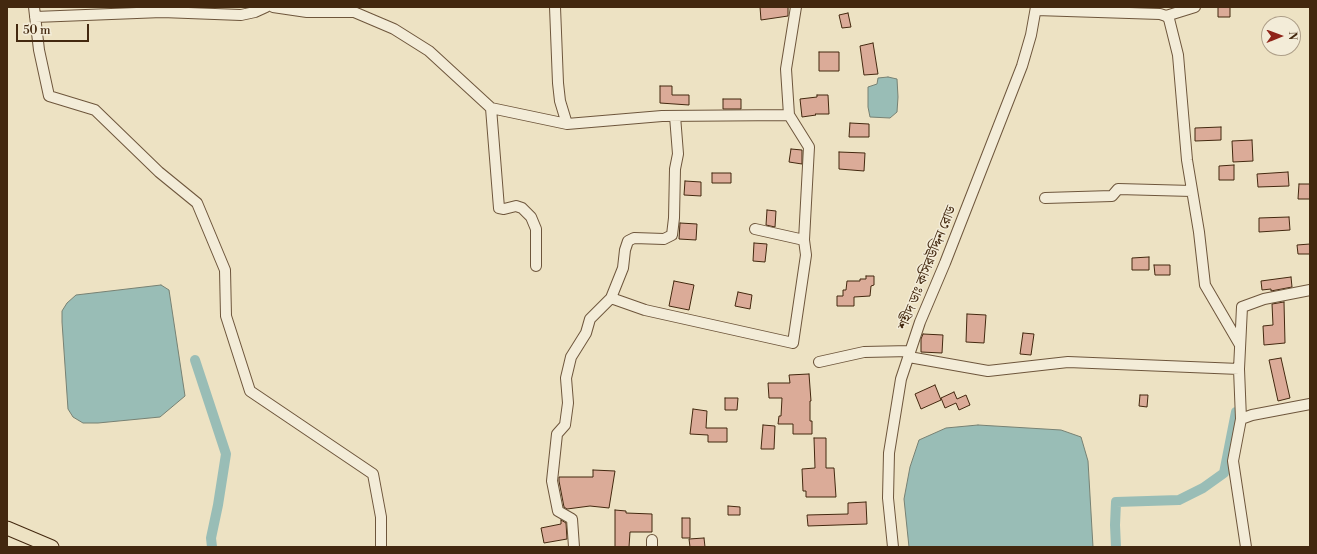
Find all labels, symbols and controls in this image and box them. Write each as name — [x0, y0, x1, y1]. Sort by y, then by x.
scale bar — [18, 16, 91, 42]
north arrow — [1261, 16, 1301, 56]
text: 50 m — [23, 23, 51, 38]
text: N — [1285, 31, 1299, 40]
street label: শহীদ ডাঃ কসিরউদ্দিন রোড — [895, 204, 961, 332]

